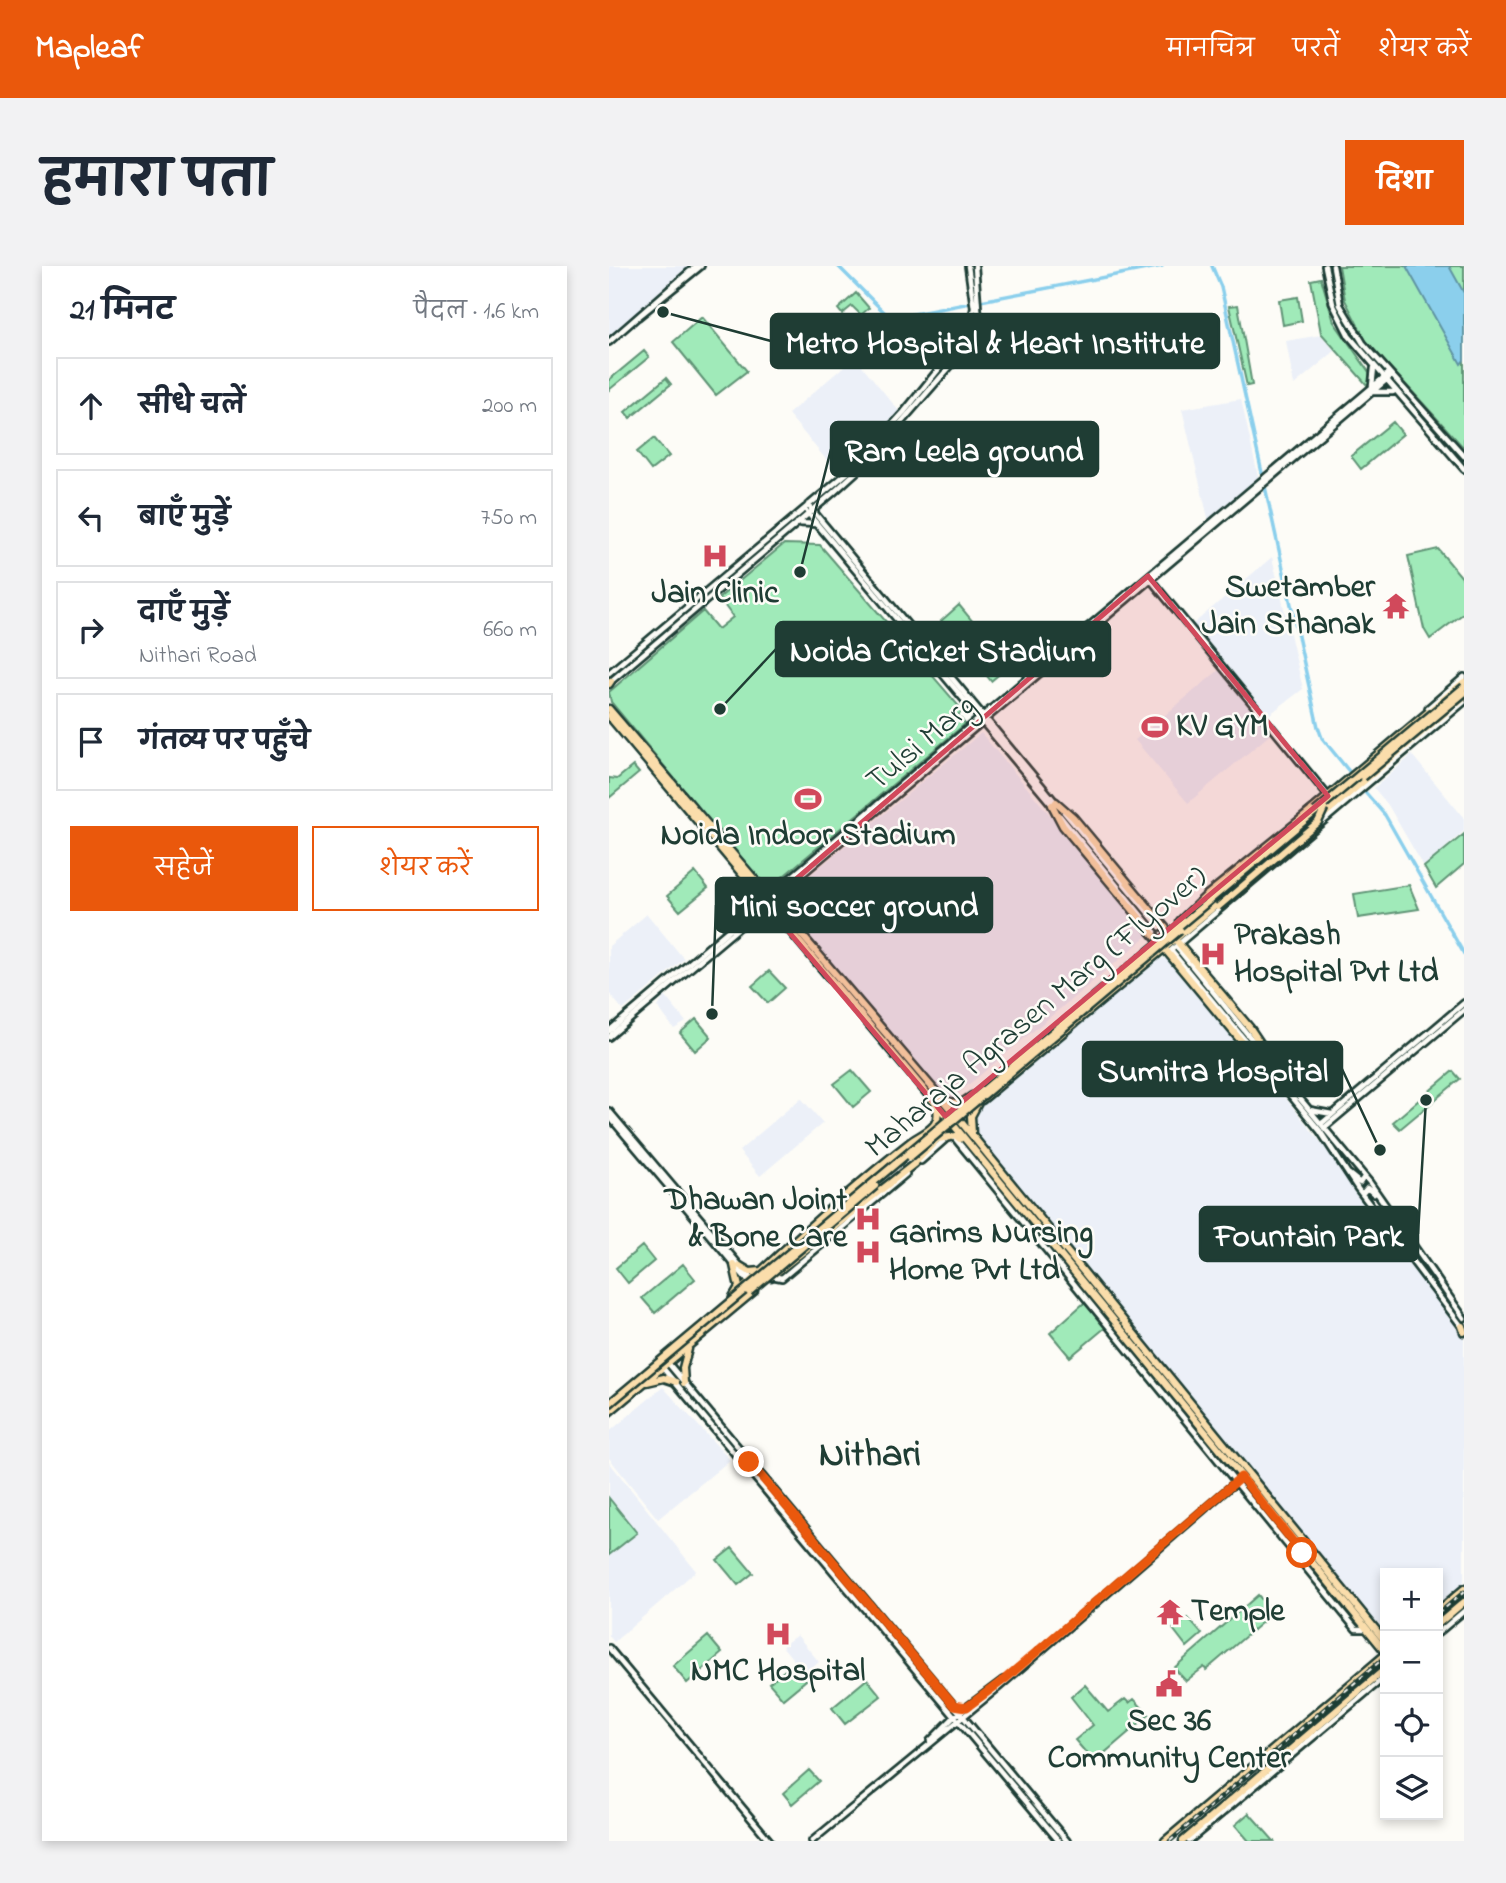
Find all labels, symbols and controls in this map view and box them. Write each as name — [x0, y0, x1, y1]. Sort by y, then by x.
text: Mapleaf — [35, 25, 143, 73]
text: मानचित्र — [1167, 33, 1255, 68]
text: परतें — [1293, 33, 1340, 68]
text: शेयर करें — [1378, 33, 1471, 68]
button: दिशा — [1345, 140, 1464, 225]
text: हमारा पता — [42, 147, 272, 219]
text: 21 मिनट — [70, 290, 175, 334]
text: पैदल · 1.6 km — [414, 296, 539, 329]
callout: Metro Hospital & Heart Institute — [771, 314, 1219, 368]
text: Metro Hospital & Heart Institute — [785, 321, 1206, 369]
icon: ahead — [72, 387, 110, 425]
text: सीधे चलें — [139, 388, 245, 426]
text: 200 m — [482, 390, 537, 423]
callout: Ram Leela ground — [831, 422, 1098, 476]
text: Ram Leela ground — [844, 429, 1084, 478]
icon: left — [72, 499, 110, 537]
text: बाएँ मुड़ें — [139, 500, 230, 538]
text: 750 m — [481, 502, 537, 535]
hospital icon: Jain Clinic — [700, 541, 730, 571]
place label: Swetamber Jain Sthanak — [1202, 565, 1376, 649]
place label: Jain Clinic — [652, 571, 779, 618]
temple icon: Swetamber Jain Sthanak — [1381, 591, 1411, 621]
text: दाएँ मुड़ें — [139, 595, 229, 633]
icon: right — [72, 611, 110, 649]
text: 660 m — [483, 614, 537, 647]
callout: Noida Cricket Stadium — [776, 622, 1110, 676]
text: Noida Cricket Stadium — [790, 629, 1096, 677]
text: Nithari Road — [139, 640, 257, 673]
street label: Tulsi Marg — [857, 684, 987, 804]
place label: KV GYM — [1176, 704, 1269, 751]
sports icon: KV GYM — [1140, 712, 1170, 742]
icon: arrive — [72, 723, 110, 761]
text: गंतव्य पर पहुँचे — [139, 724, 310, 762]
sports icon: Noida Indoor Stadium — [793, 784, 823, 814]
place label: Noida Indoor Stadium — [660, 813, 956, 860]
button: सहेजें — [70, 826, 298, 911]
button: शेयर करें — [312, 826, 539, 911]
street label: Maharaja Agrasen Marg (Flyover) — [855, 855, 1219, 1171]
callout: Mini soccer ground — [716, 878, 992, 932]
text: Mini soccer ground — [730, 884, 979, 933]
place label: Prakash Hospital Pvt Ltd — [1234, 913, 1438, 997]
hospital icon: Prakash Hospital Pvt Ltd — [1198, 939, 1228, 969]
callout: Sumitra Hospital — [1083, 1042, 1342, 1096]
text: Sumitra Hospital — [1098, 1049, 1328, 1097]
place label: Dhawan Joint & Bone Care — [662, 1178, 849, 1262]
hospital icon: Dhawan Joint & Bone Care — [853, 1204, 883, 1234]
callout: Fountain Park — [1200, 1207, 1418, 1261]
place label: Garims Nursing Home Pvt Ltd — [889, 1211, 1093, 1295]
text: Fountain Park — [1212, 1214, 1404, 1262]
hospital icon: Garims Nursing Home Pvt Ltd — [853, 1237, 883, 1267]
district label: Nithari — [819, 1428, 921, 1484]
route end — [733, 1446, 764, 1477]
route start — [1286, 1537, 1317, 1568]
map controls — [1380, 1568, 1443, 1820]
button: + — [1380, 1568, 1443, 1631]
place label: Temple — [1191, 1589, 1286, 1636]
temple icon: Temple — [1155, 1597, 1185, 1627]
hospital icon: NMC Hospital — [763, 1619, 793, 1649]
button: − — [1380, 1631, 1443, 1694]
place label: NMC Hospital — [691, 1649, 865, 1696]
public building icon: Sec 36 Community Center — [1154, 1669, 1184, 1699]
button: locate — [1380, 1694, 1443, 1757]
place label: Sec 36 Community Center — [1048, 1699, 1291, 1784]
button: layers — [1380, 1757, 1443, 1820]

